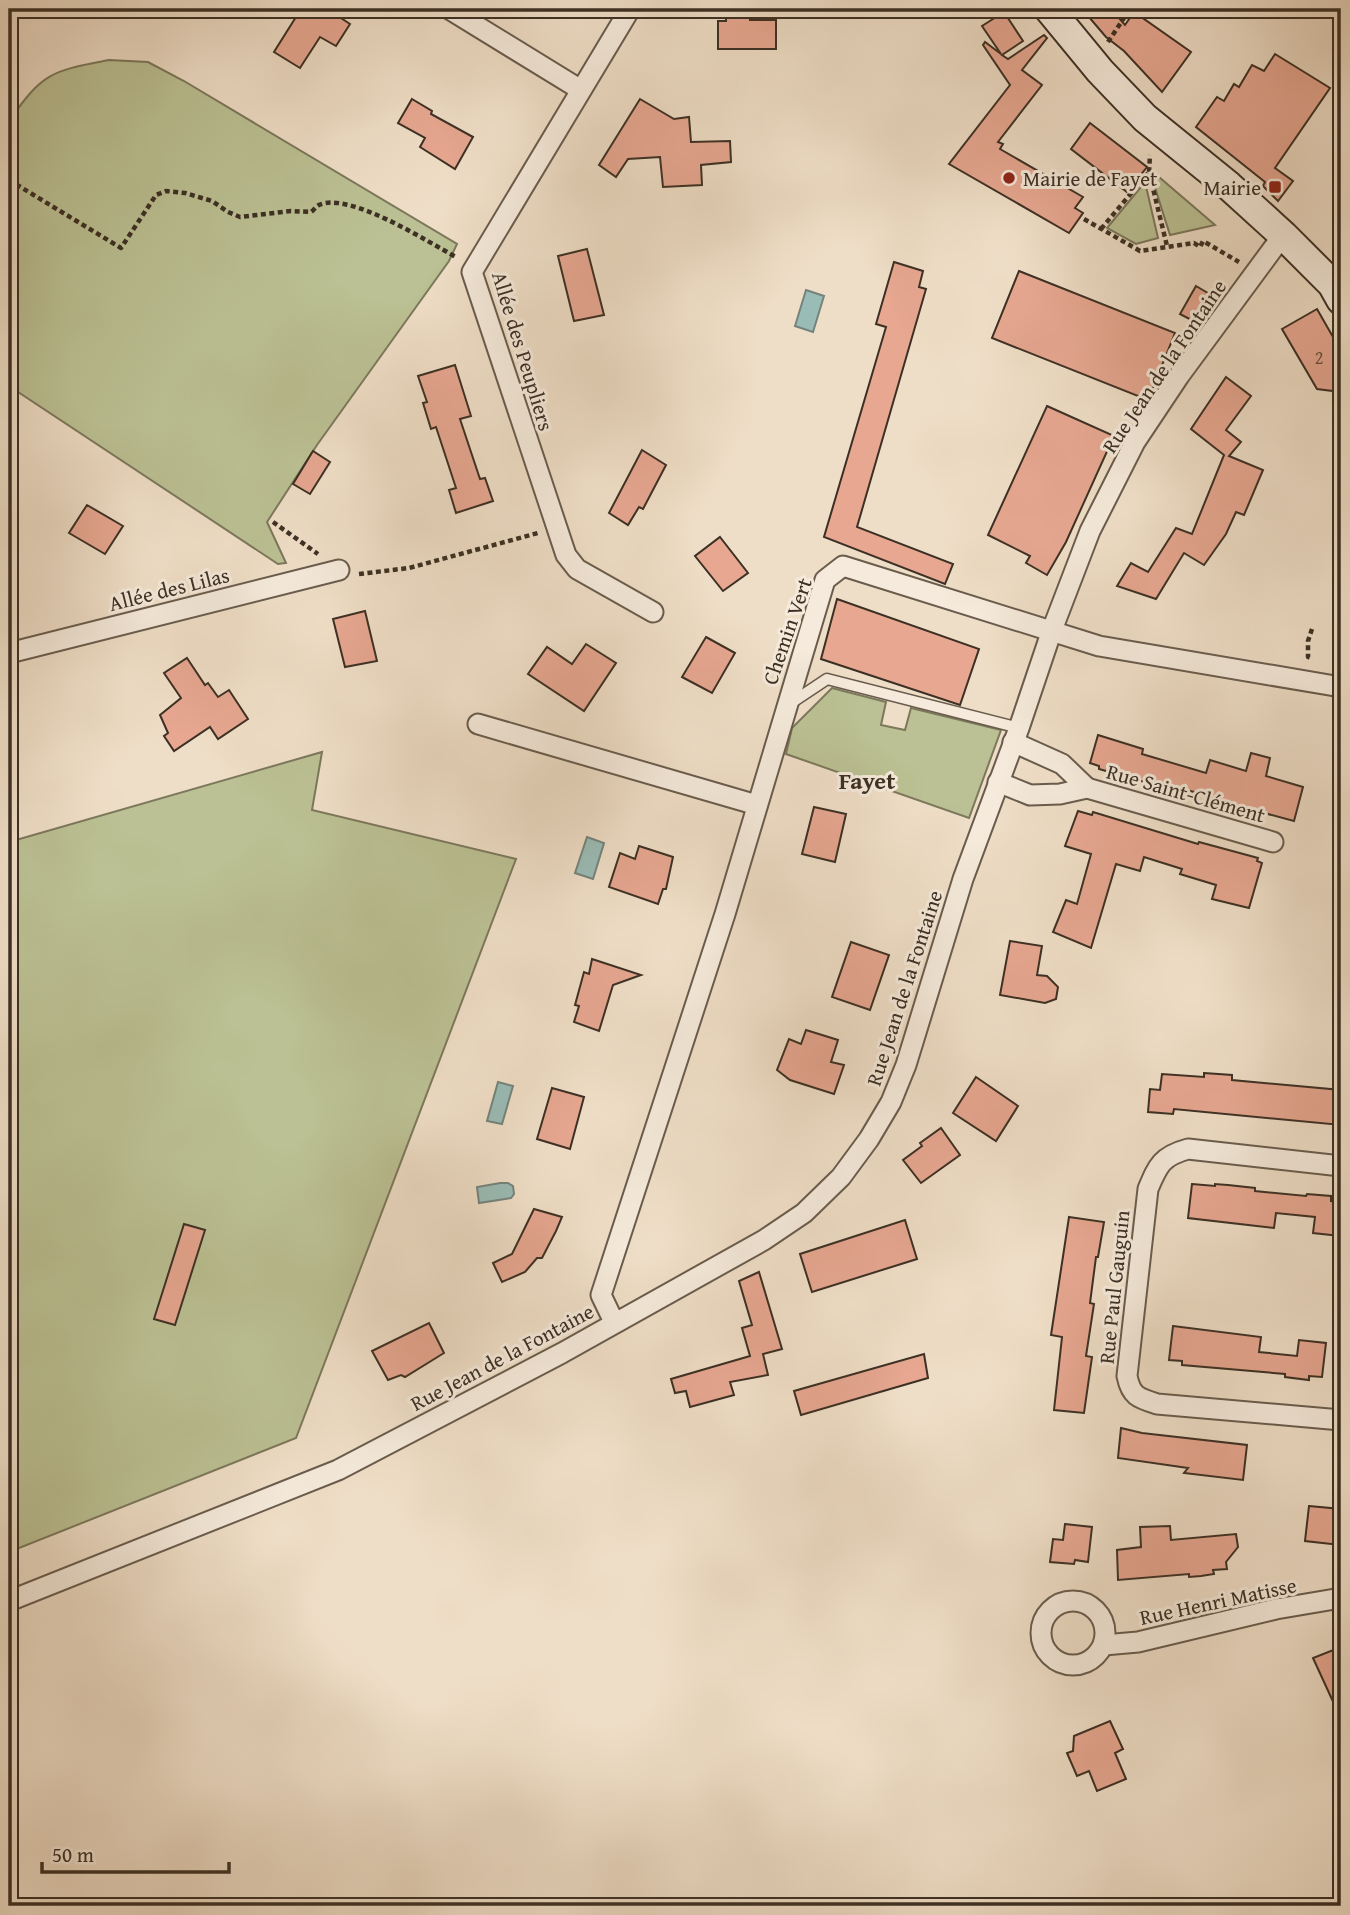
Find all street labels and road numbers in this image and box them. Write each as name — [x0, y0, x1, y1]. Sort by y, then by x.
street label: Allée des Peupliers — [484, 267, 562, 435]
street label: Rue Jean de la Fontaine — [1094, 273, 1234, 459]
street label: Allée des Lilas — [105, 559, 233, 619]
street label: Chemin Vert — [754, 573, 820, 689]
street label: Rue Saint-Clément — [1103, 756, 1270, 831]
street label: Rue Jean de la Fontaine — [858, 886, 950, 1090]
street label: Rue Paul Gauguin — [1091, 1209, 1137, 1365]
street label: Rue Jean de la Fontaine — [405, 1295, 599, 1418]
street label: Rue Henri Matisse — [1137, 1569, 1299, 1633]

